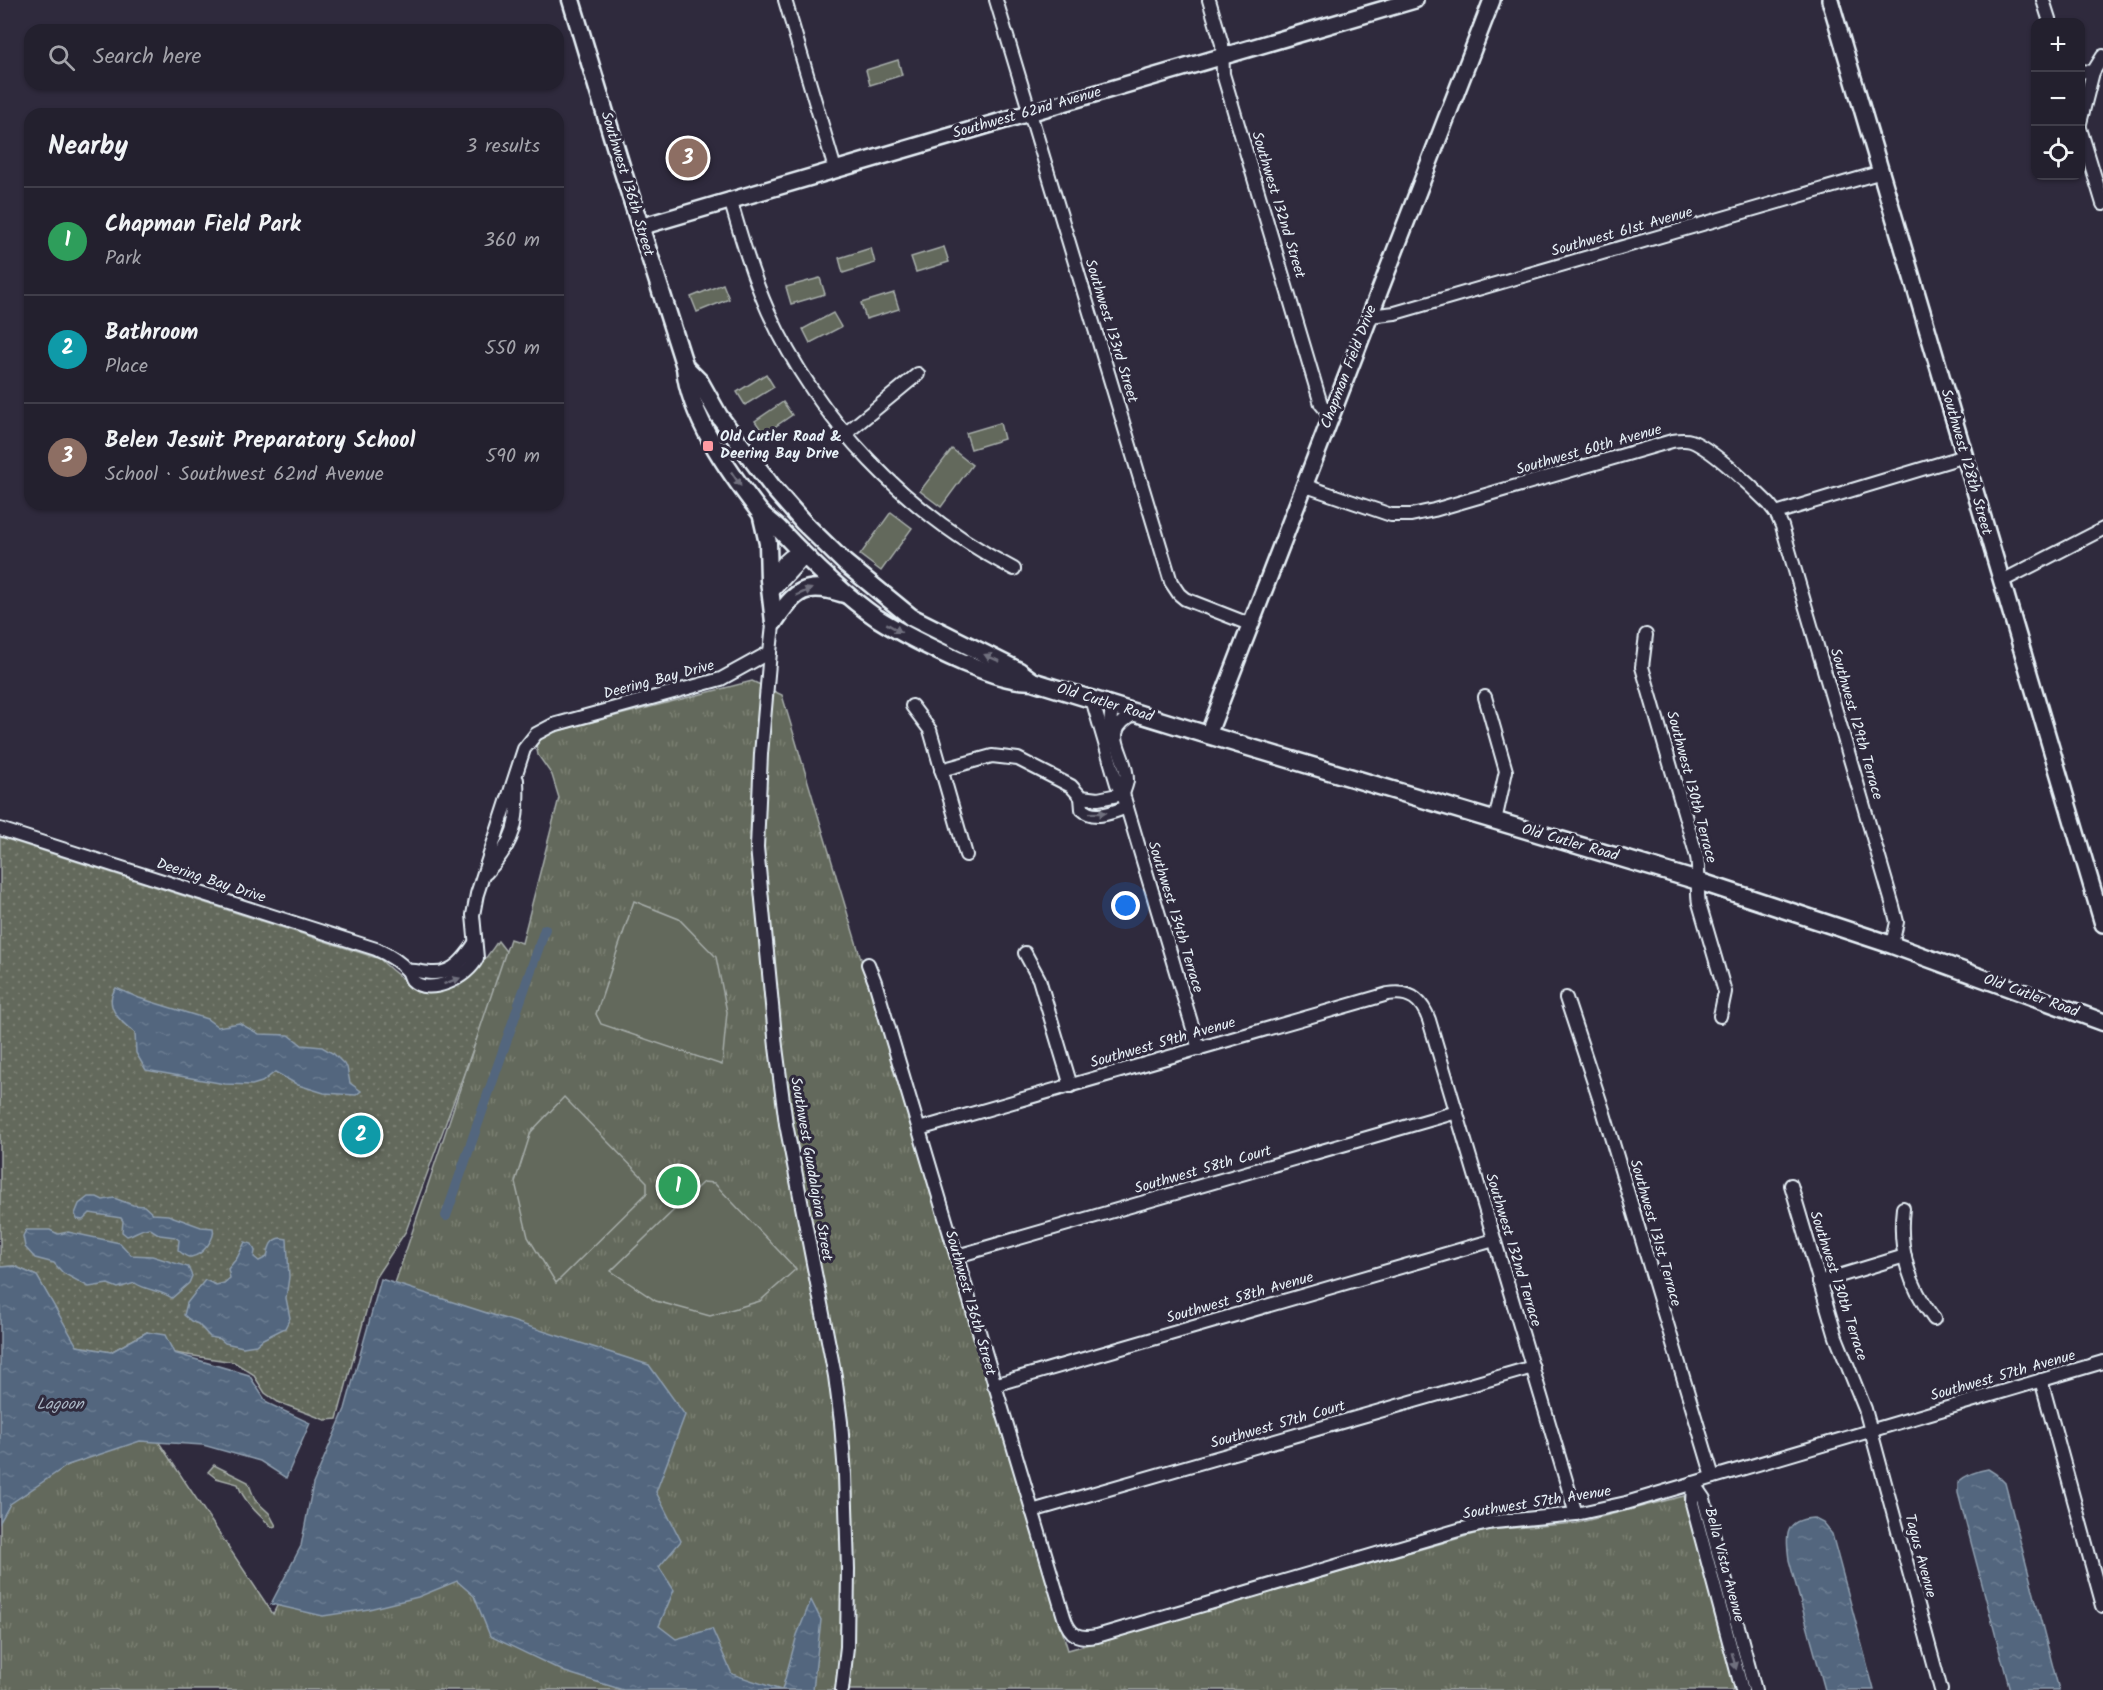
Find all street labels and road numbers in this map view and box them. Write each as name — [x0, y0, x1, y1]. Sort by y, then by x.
street label: Southwest 62nd Avenue — [950, 80, 1104, 146]
street label: Southwest 136th Street — [594, 109, 661, 260]
street label: Southwest 132nd Street — [1244, 129, 1312, 282]
street label: Southwest 61st Avenue — [1548, 200, 1696, 264]
street label: Southwest 133rd Street — [1078, 256, 1144, 406]
street label: Chapman Field Drive — [1314, 301, 1384, 432]
street label: Southwest 128th Street — [1934, 386, 1998, 538]
street label: Southwest 60th Avenue — [1513, 418, 1665, 482]
street label: Southwest 129th Terrace — [1823, 645, 1889, 803]
street label: Deering Bay Drive — [601, 654, 717, 706]
street label: Old Cutler Road — [1054, 677, 1157, 729]
street label: Southwest 130th Terrace — [1659, 708, 1723, 866]
street label: Old Cutler Road — [1519, 818, 1622, 868]
street label: Southwest 134th Terrace — [1141, 838, 1210, 996]
street label: Deering Bay Drive — [153, 852, 269, 910]
street label: Old Cutler Road — [1980, 968, 2083, 1025]
street label: Southwest 59th Avenue — [1087, 1011, 1239, 1075]
street label: Southwest Guadalajara Street — [783, 1075, 839, 1263]
street label: Southwest 58th Court — [1132, 1139, 1275, 1201]
street label: Southwest 131st Terrace — [1622, 1157, 1688, 1310]
street label: Southwest 132nd Terrace — [1478, 1170, 1548, 1330]
street label: Southwest 130th Terrace — [1802, 1208, 1874, 1364]
street label: Southwest 136th Street — [938, 1227, 1002, 1379]
street label: Southwest 58th Avenue — [1164, 1265, 1317, 1330]
street label: Southwest 57th Avenue — [1928, 1344, 2079, 1408]
street label: Southwest 57th Court — [1208, 1394, 1349, 1456]
street label: Southwest 57th Avenue — [1461, 1479, 1613, 1527]
street label: Bella Vista Avenue — [1697, 1505, 1751, 1625]
street label: Tagus Avenue — [1897, 1511, 1943, 1601]

